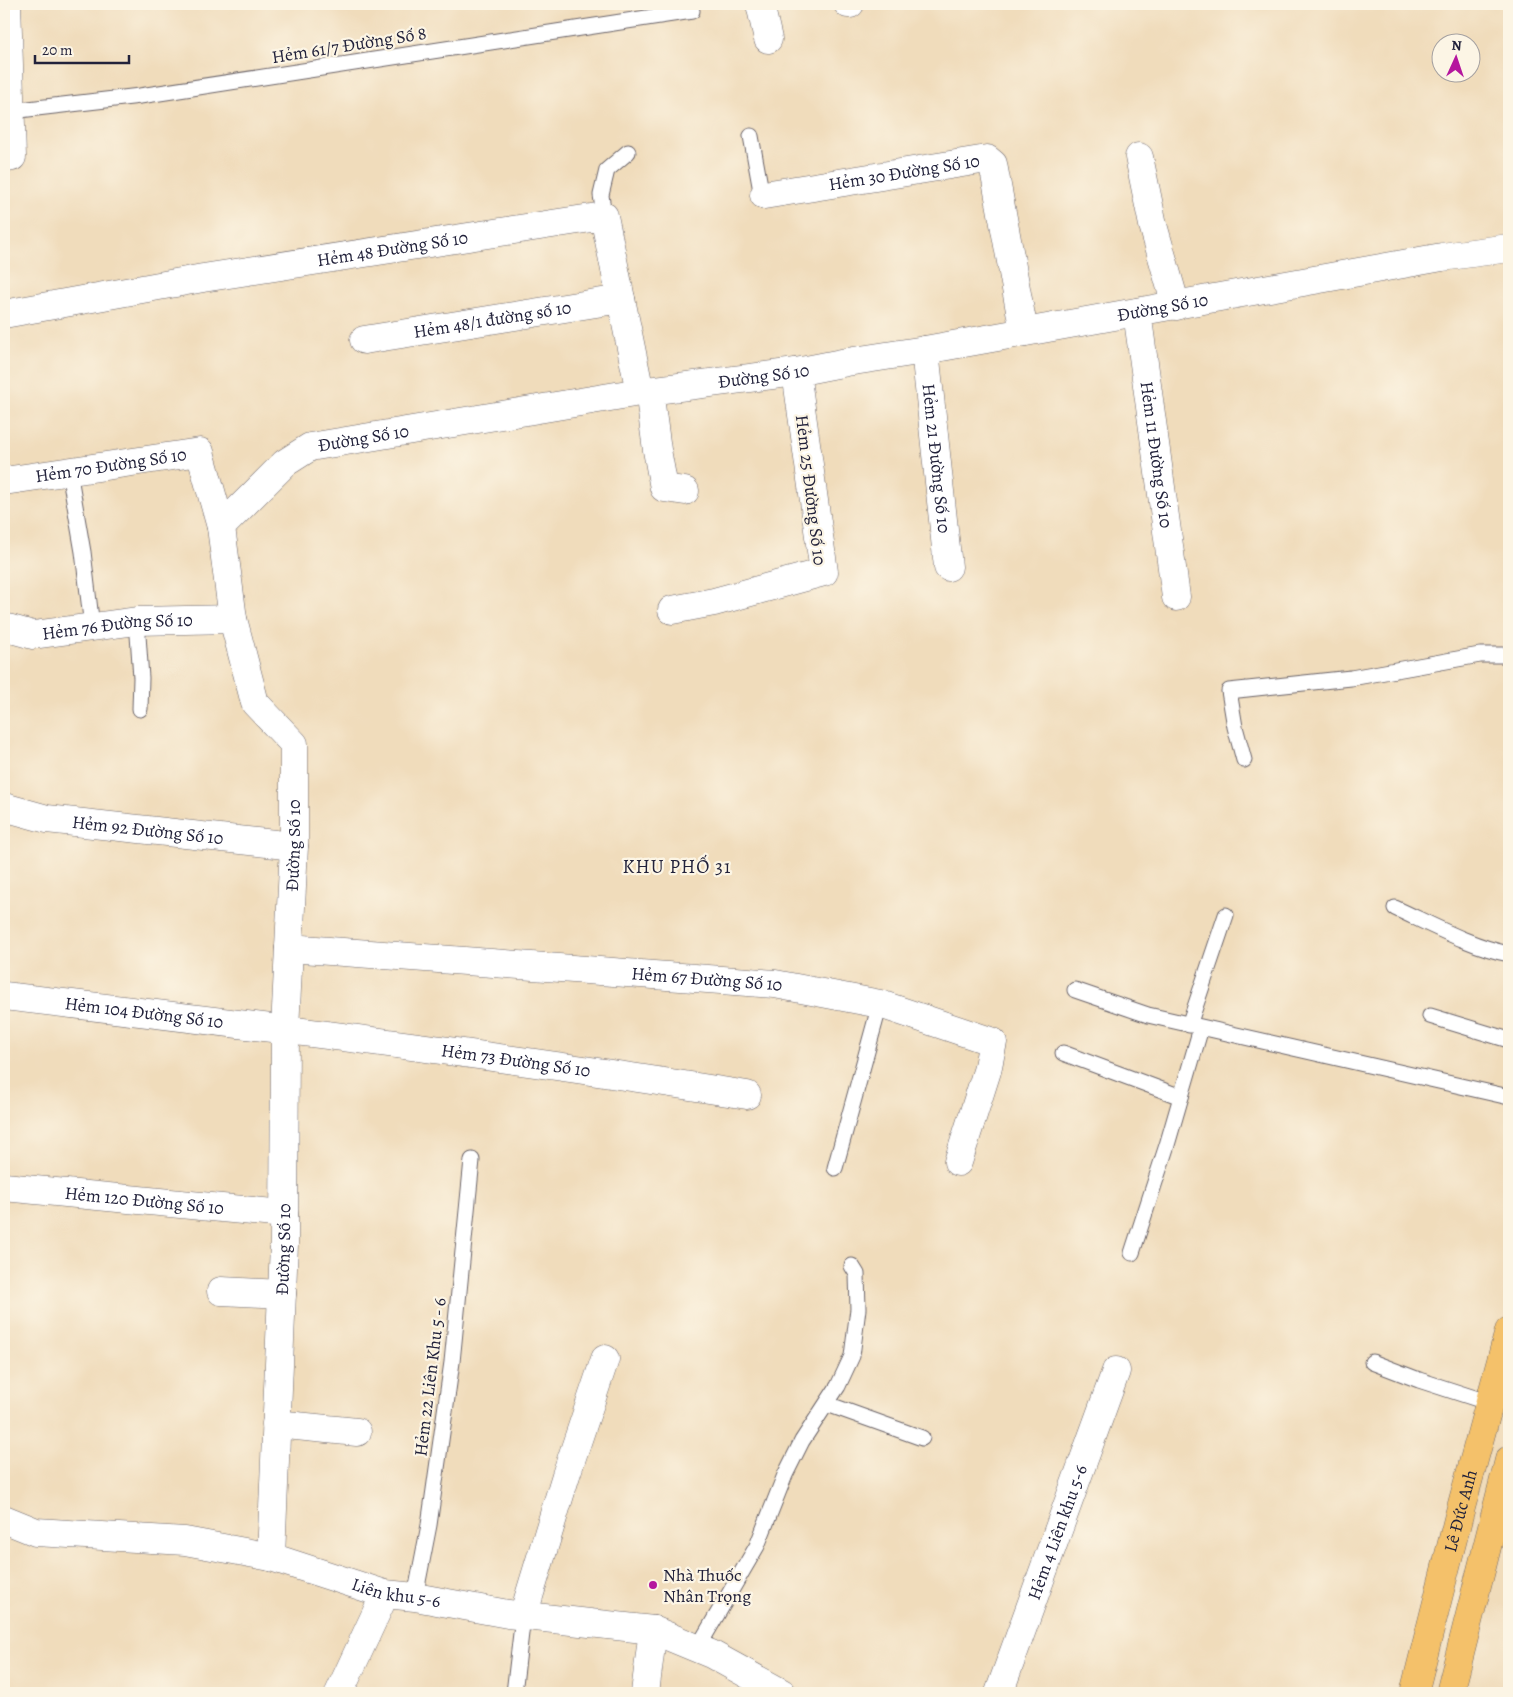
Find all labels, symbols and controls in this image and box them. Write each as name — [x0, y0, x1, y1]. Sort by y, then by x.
street label: Hẻm 61/7 Đường Số 8 — [270, 21, 428, 69]
scale bar — [35, 32, 129, 64]
north arrow — [1430, 32, 1480, 82]
text: N — [1451, 36, 1462, 55]
text: 20 m — [42, 40, 73, 60]
street label: Hẻm 30 Đường Số 10 — [827, 148, 981, 196]
street label: Hẻm 48 Đường Số 10 — [315, 225, 470, 272]
street label: Đường Số 10 — [1115, 287, 1210, 327]
street label: Hẻm 48/1 đường số 10 — [412, 295, 573, 344]
street label: Đường Số 10 — [716, 358, 811, 394]
street label: Hẻm 11 Đường Số 10 — [1135, 380, 1178, 530]
street label: Hẻm 21 Đường Số 10 — [917, 382, 956, 534]
street label: Hẻm 25 Đường Số 10 — [790, 413, 832, 567]
street label: Đường Số 10 — [316, 419, 411, 458]
street label: Hẻm 70 Đường Số 10 — [34, 442, 188, 488]
street label: Hẻm 76 Đường Số 10 — [41, 608, 193, 646]
street label: Đường Số 10 — [280, 799, 306, 892]
street label: Hẻm 92 Đường Số 10 — [71, 810, 225, 850]
district label: KHU PHỐ 31 — [622, 854, 732, 880]
street label: Hẻm 67 Đường Số 10 — [630, 961, 784, 997]
street label: Hẻm 104 Đường Số 10 — [63, 991, 225, 1034]
street label: Hẻm 73 Đường Số 10 — [440, 1038, 592, 1083]
street label: Hẻm 120 Đường Số 10 — [64, 1181, 225, 1220]
street label: Đường Số 10 — [270, 1203, 296, 1296]
street label: Hẻm 22 Liên Khu 5 - 6 — [408, 1296, 452, 1458]
street label: Hẻm 4 Liên khu 5-6 — [1022, 1461, 1093, 1603]
street label: Lê Đức Anh — [1438, 1467, 1483, 1555]
place label: Nhà Thuốc Nhân Trọng — [663, 1563, 751, 1608]
street label: Liên khu 5-6 — [349, 1572, 443, 1613]
marker: Nhà Thuốc Nhân Trọng — [647, 1579, 659, 1591]

